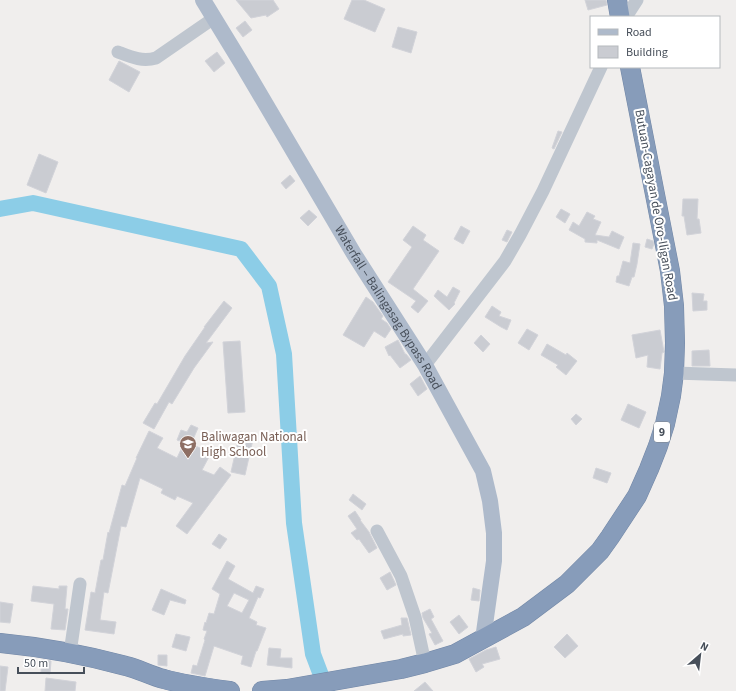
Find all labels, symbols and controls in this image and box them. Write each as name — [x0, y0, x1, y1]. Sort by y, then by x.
legend — [590, 16, 720, 68]
text: Road — [626, 24, 652, 41]
text: Building — [626, 44, 668, 61]
street label: Butuan-Cagayan de Oro-Iligan Road — [630, 108, 682, 302]
street label: Waterfall ‒ Balingasag Bypass Road — [330, 222, 446, 393]
road number: 9 — [654, 422, 670, 442]
place label: Baliwagan National High School — [201, 428, 306, 461]
school or university icon: Baliwagan National High School — [178, 434, 198, 459]
north arrow — [680, 635, 720, 675]
text: N — [698, 638, 711, 655]
scale bar — [18, 649, 84, 675]
text: 50 m — [24, 655, 48, 672]

